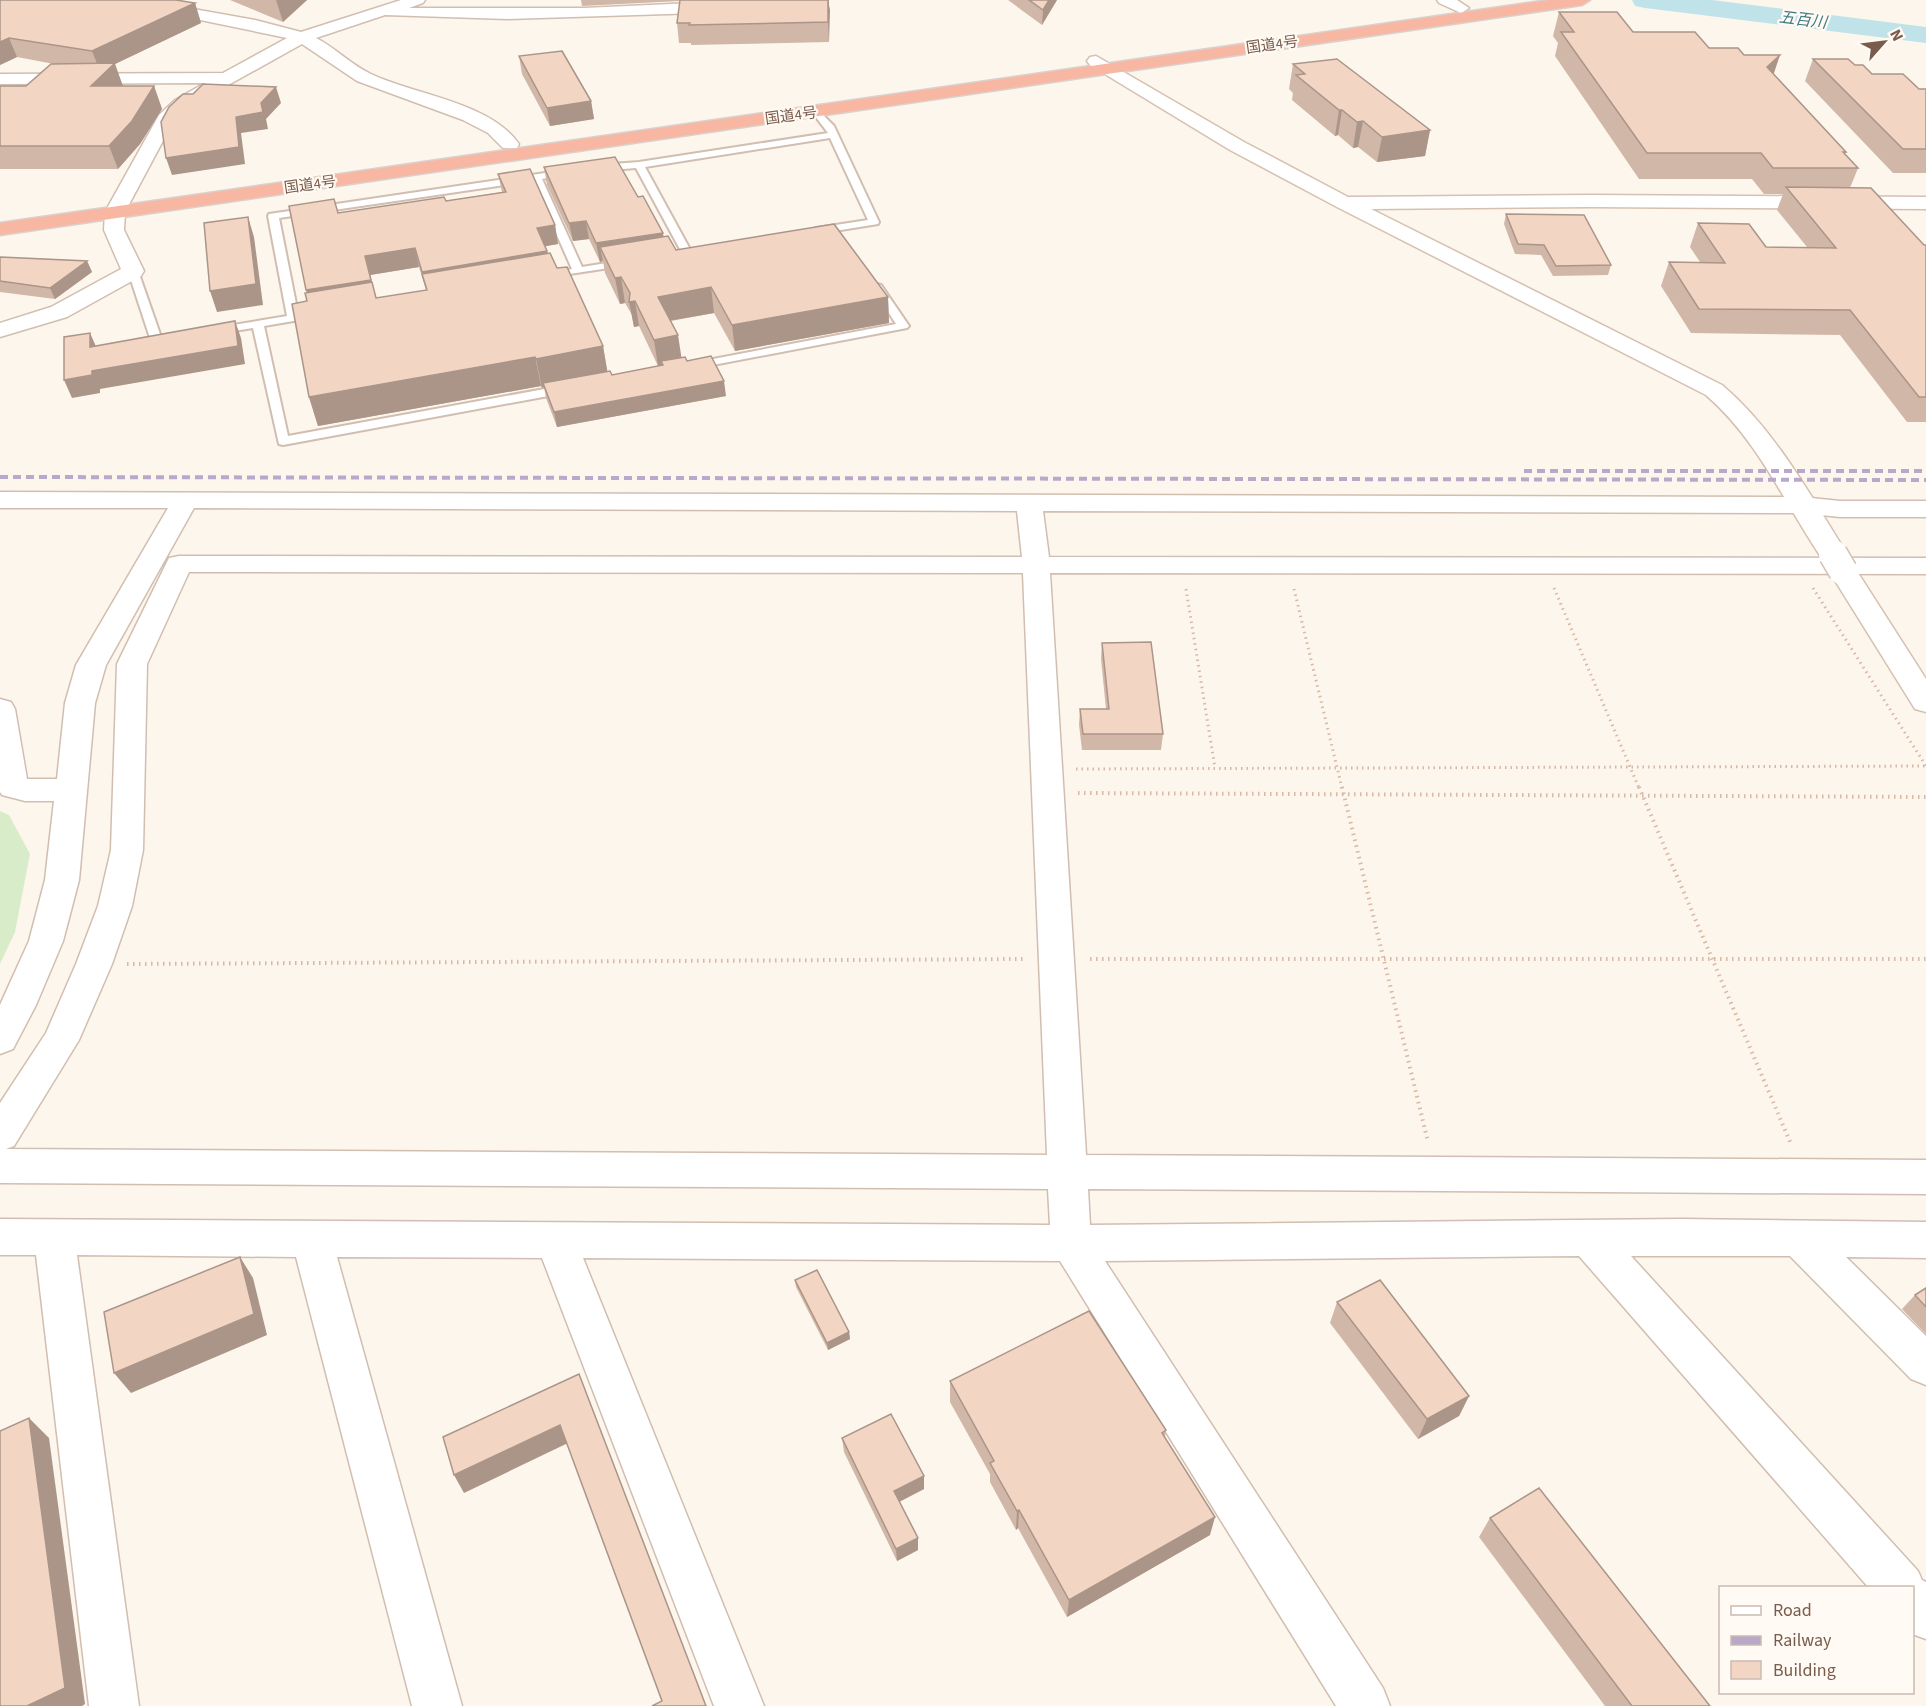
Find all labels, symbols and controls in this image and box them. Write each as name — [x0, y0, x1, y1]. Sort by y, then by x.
water label: 五百川 — [1778, 6, 1830, 34]
north arrow — [1854, 12, 1914, 72]
text: N — [1884, 26, 1909, 45]
street label: 国道4号 — [1245, 31, 1299, 59]
street label: 国道4号 — [764, 102, 818, 130]
street label: 国道4号 — [283, 171, 337, 199]
legend — [1719, 1586, 1914, 1694]
text: Road — [1773, 1598, 1812, 1623]
text: Railway — [1773, 1628, 1832, 1653]
text: Building — [1773, 1658, 1836, 1683]

